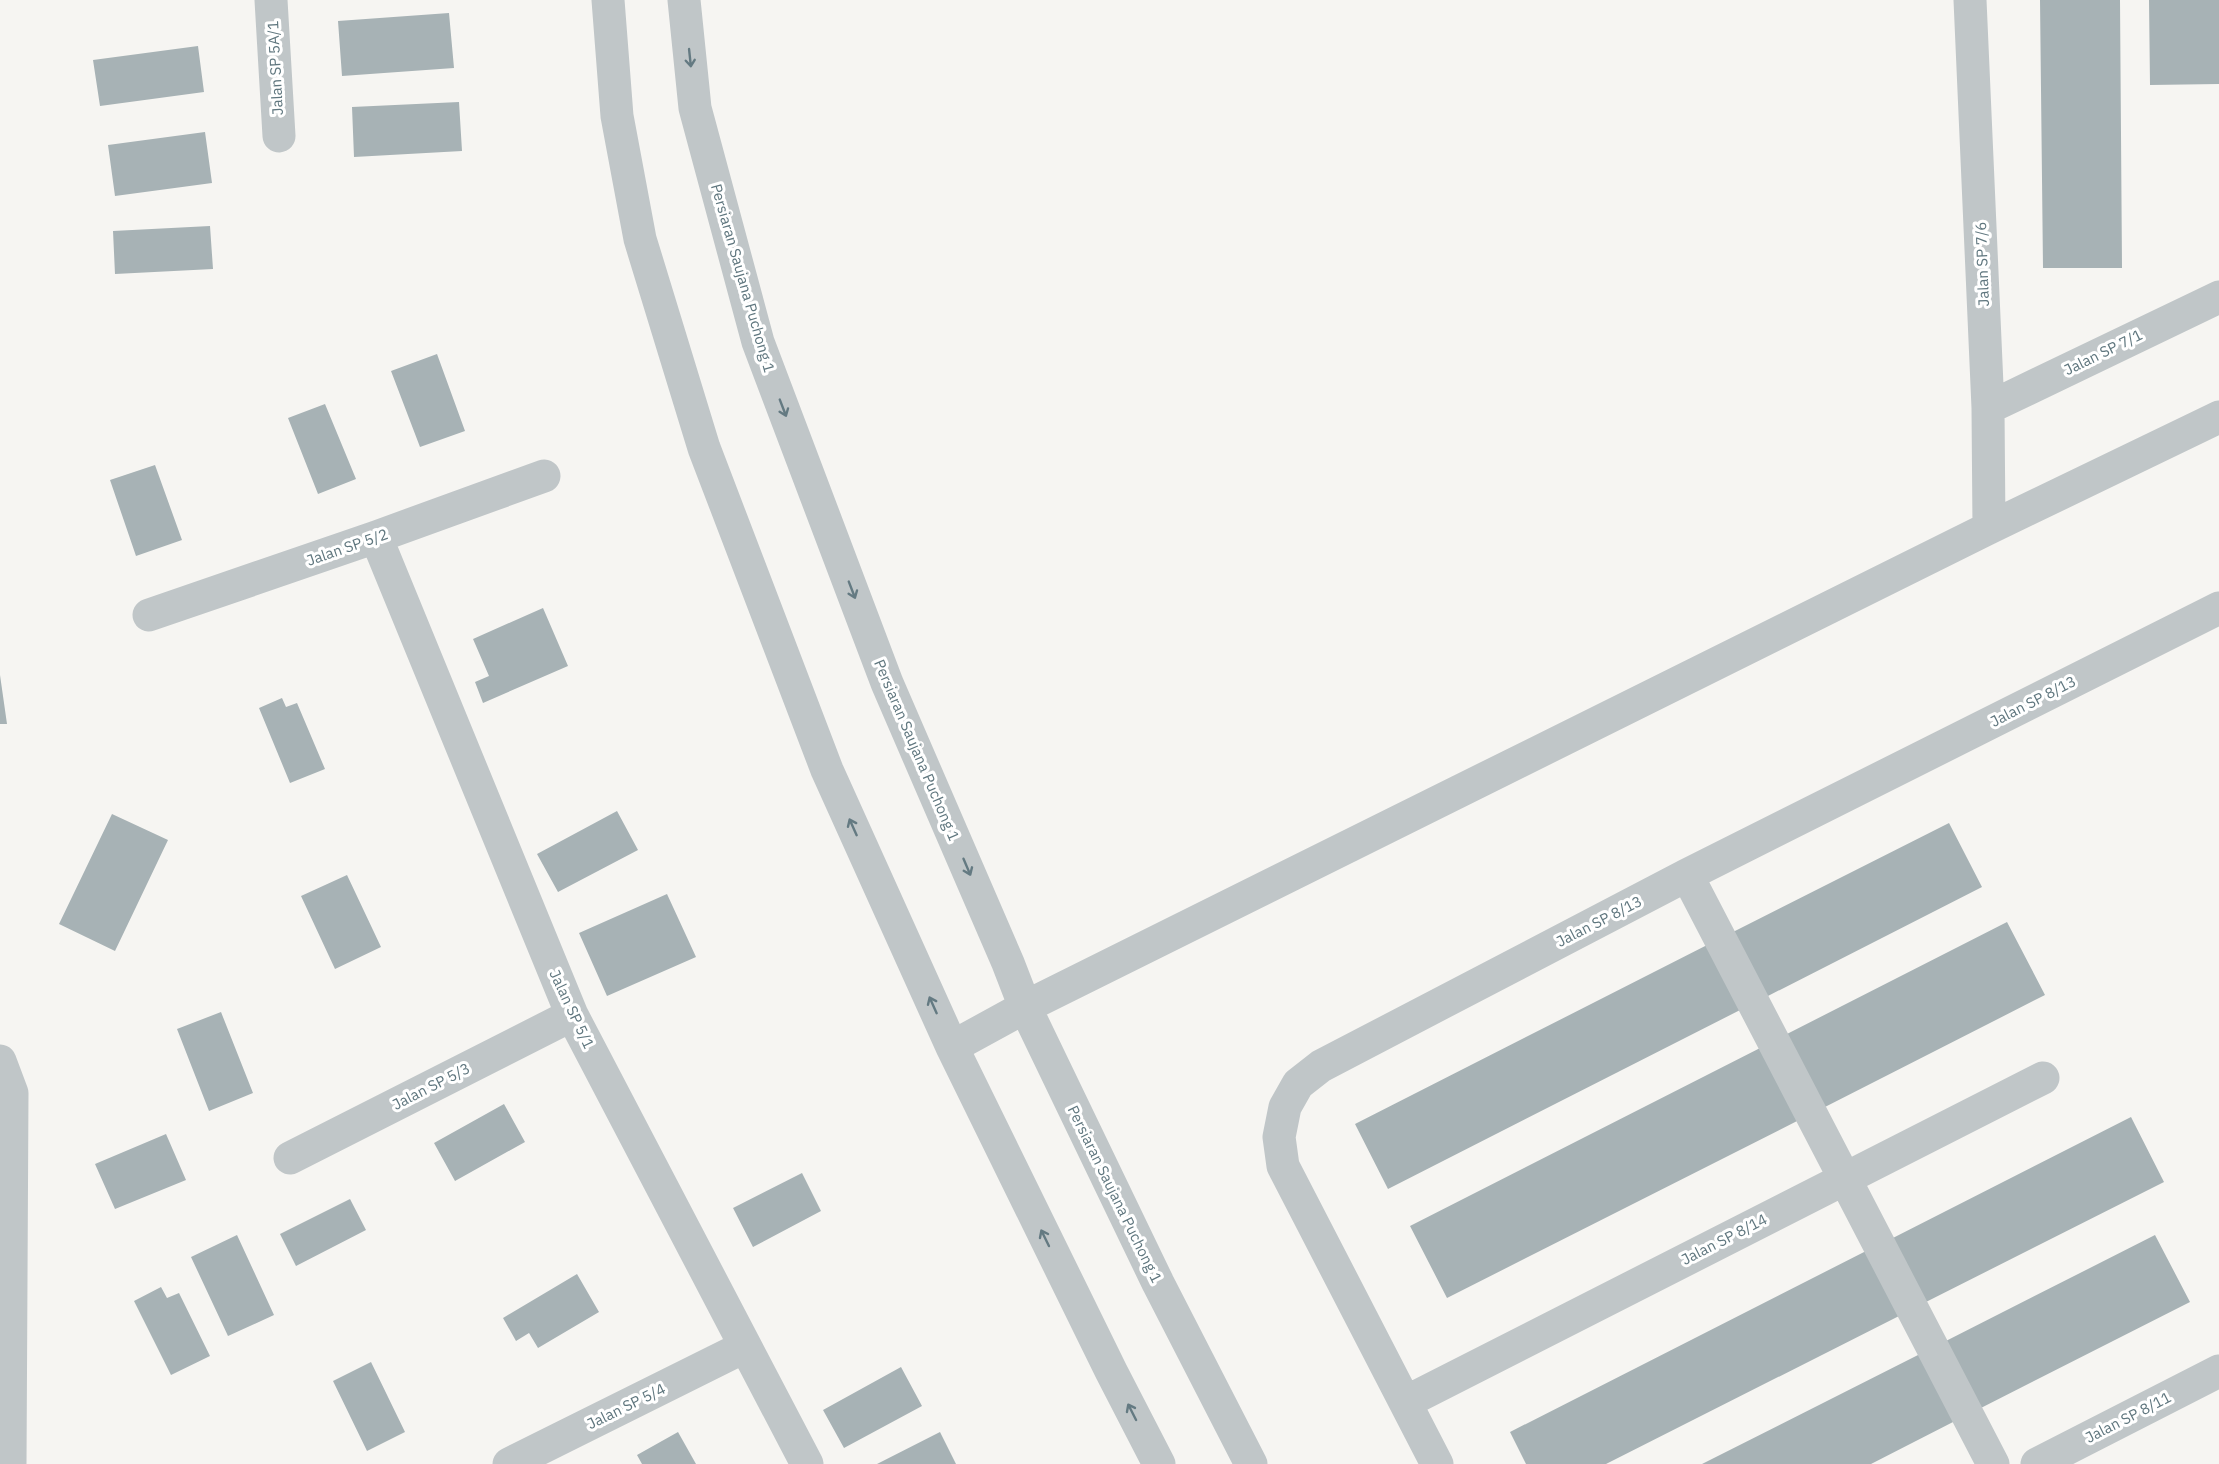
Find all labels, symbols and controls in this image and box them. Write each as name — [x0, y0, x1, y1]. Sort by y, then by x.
street label: Jalan SP 5A/1 — [263, 20, 287, 116]
one-way arrow — [685, 48, 696, 68]
street label: Persiaran Saujana Puchong 1 — [707, 182, 779, 374]
street label: Jalan SP 7/6 — [1971, 221, 1993, 307]
street label: Jalan SP 7/1 — [2061, 325, 2145, 379]
one-way arrow — [778, 398, 789, 417]
street label: Jalan SP 5/2 — [304, 524, 390, 570]
one-way arrow — [847, 581, 858, 599]
street label: Persiaran Saujana Puchong 1 — [870, 656, 964, 844]
street label: Jalan SP 8/13 — [1987, 671, 2079, 731]
one-way arrow — [847, 819, 858, 837]
one-way arrow — [962, 858, 973, 876]
street label: Jalan SP 8/13 — [1553, 891, 1645, 951]
street label: Jalan SP 5/1 — [545, 967, 599, 1051]
one-way arrow — [927, 997, 938, 1015]
street label: Jalan SP 5/3 — [389, 1058, 473, 1114]
street label: Persiaran Saujana Puchong 1 — [1064, 1102, 1166, 1286]
street label: Jalan SP 8/14 — [1678, 1209, 1770, 1269]
one-way arrow — [1039, 1229, 1051, 1247]
street label: Jalan SP 5/4 — [584, 1379, 668, 1433]
street label: Jalan SP 8/11 — [2082, 1387, 2174, 1447]
one-way arrow — [1126, 1404, 1138, 1421]

